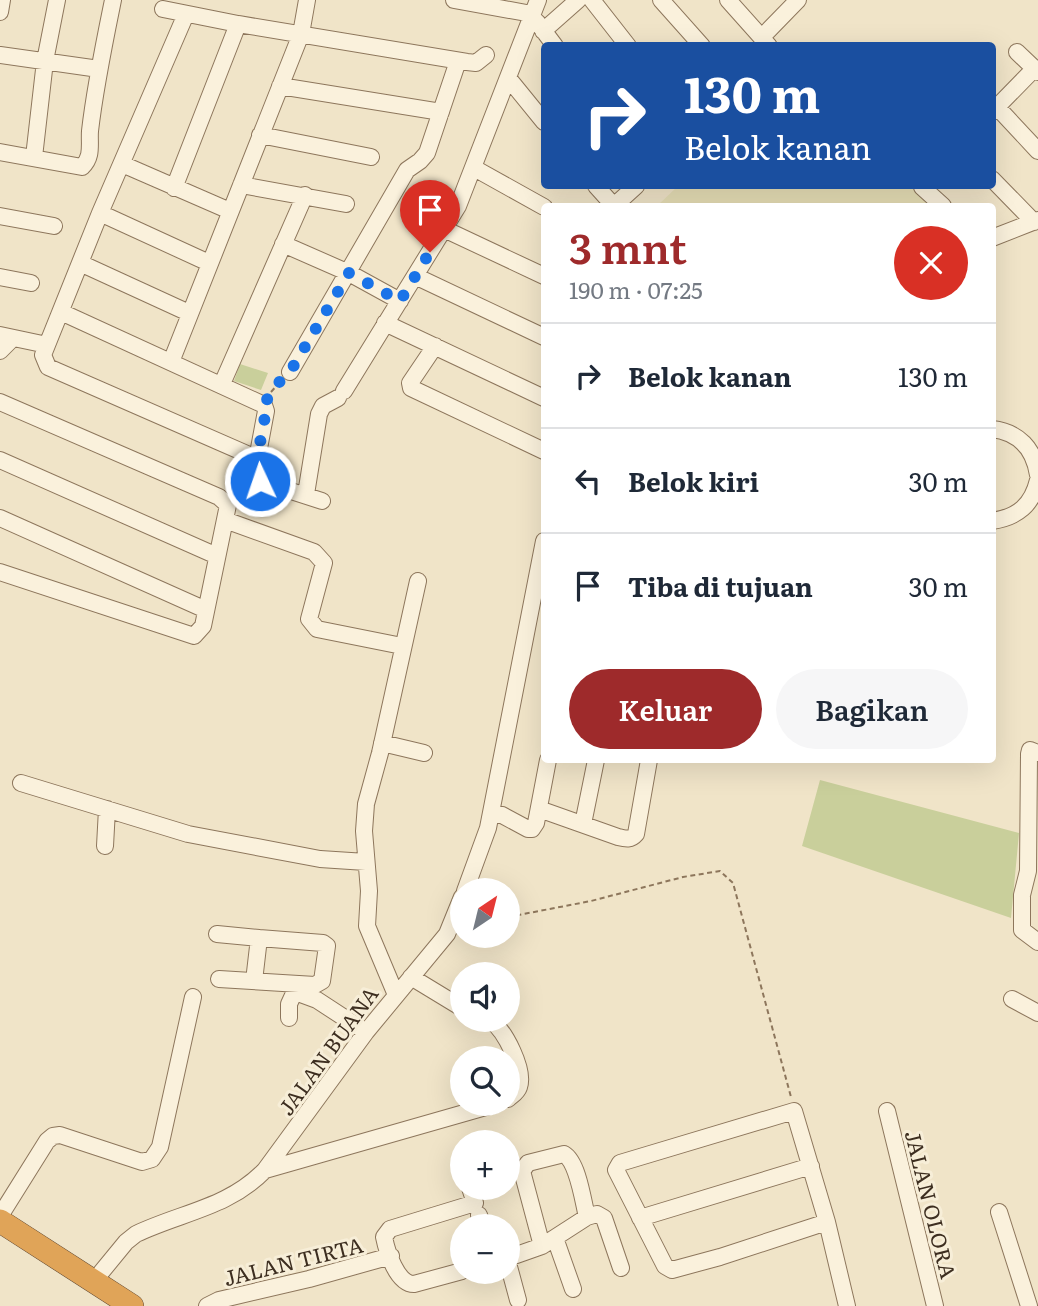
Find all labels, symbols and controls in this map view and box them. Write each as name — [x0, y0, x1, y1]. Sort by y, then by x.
text: 130 m — [684, 55, 820, 128]
icon: right — [569, 70, 660, 161]
text: Belok kanan — [684, 122, 872, 170]
pin — [400, 180, 460, 252]
icon: arrive — [411, 191, 449, 229]
text: 3 mnt — [569, 215, 687, 277]
button: close — [894, 226, 968, 300]
text: 190 m · 07:25 — [569, 272, 703, 306]
text: Belok kanan — [628, 356, 792, 395]
text: 130 m — [898, 356, 968, 395]
icon: right — [569, 357, 607, 395]
position arrow — [223, 444, 297, 518]
text: Belok kiri — [628, 461, 759, 500]
text: 30 m — [908, 461, 968, 500]
icon: left — [569, 462, 607, 500]
text: Tiba di tujuan — [628, 566, 813, 605]
text: 30 m — [908, 566, 968, 605]
icon: arrive — [569, 567, 607, 605]
button: Keluar — [569, 669, 762, 749]
button: Bagikan — [776, 669, 968, 749]
north arrow — [450, 878, 520, 948]
map controls — [450, 878, 520, 1284]
button: sound — [450, 962, 520, 1032]
street label: JALAN BUANA — [270, 979, 385, 1121]
button: search — [450, 1046, 520, 1116]
street label: JALAN OLORA — [899, 1127, 966, 1282]
button: + — [450, 1130, 520, 1200]
button: − — [450, 1214, 520, 1284]
street label: JALAN TIRTA — [220, 1228, 367, 1292]

